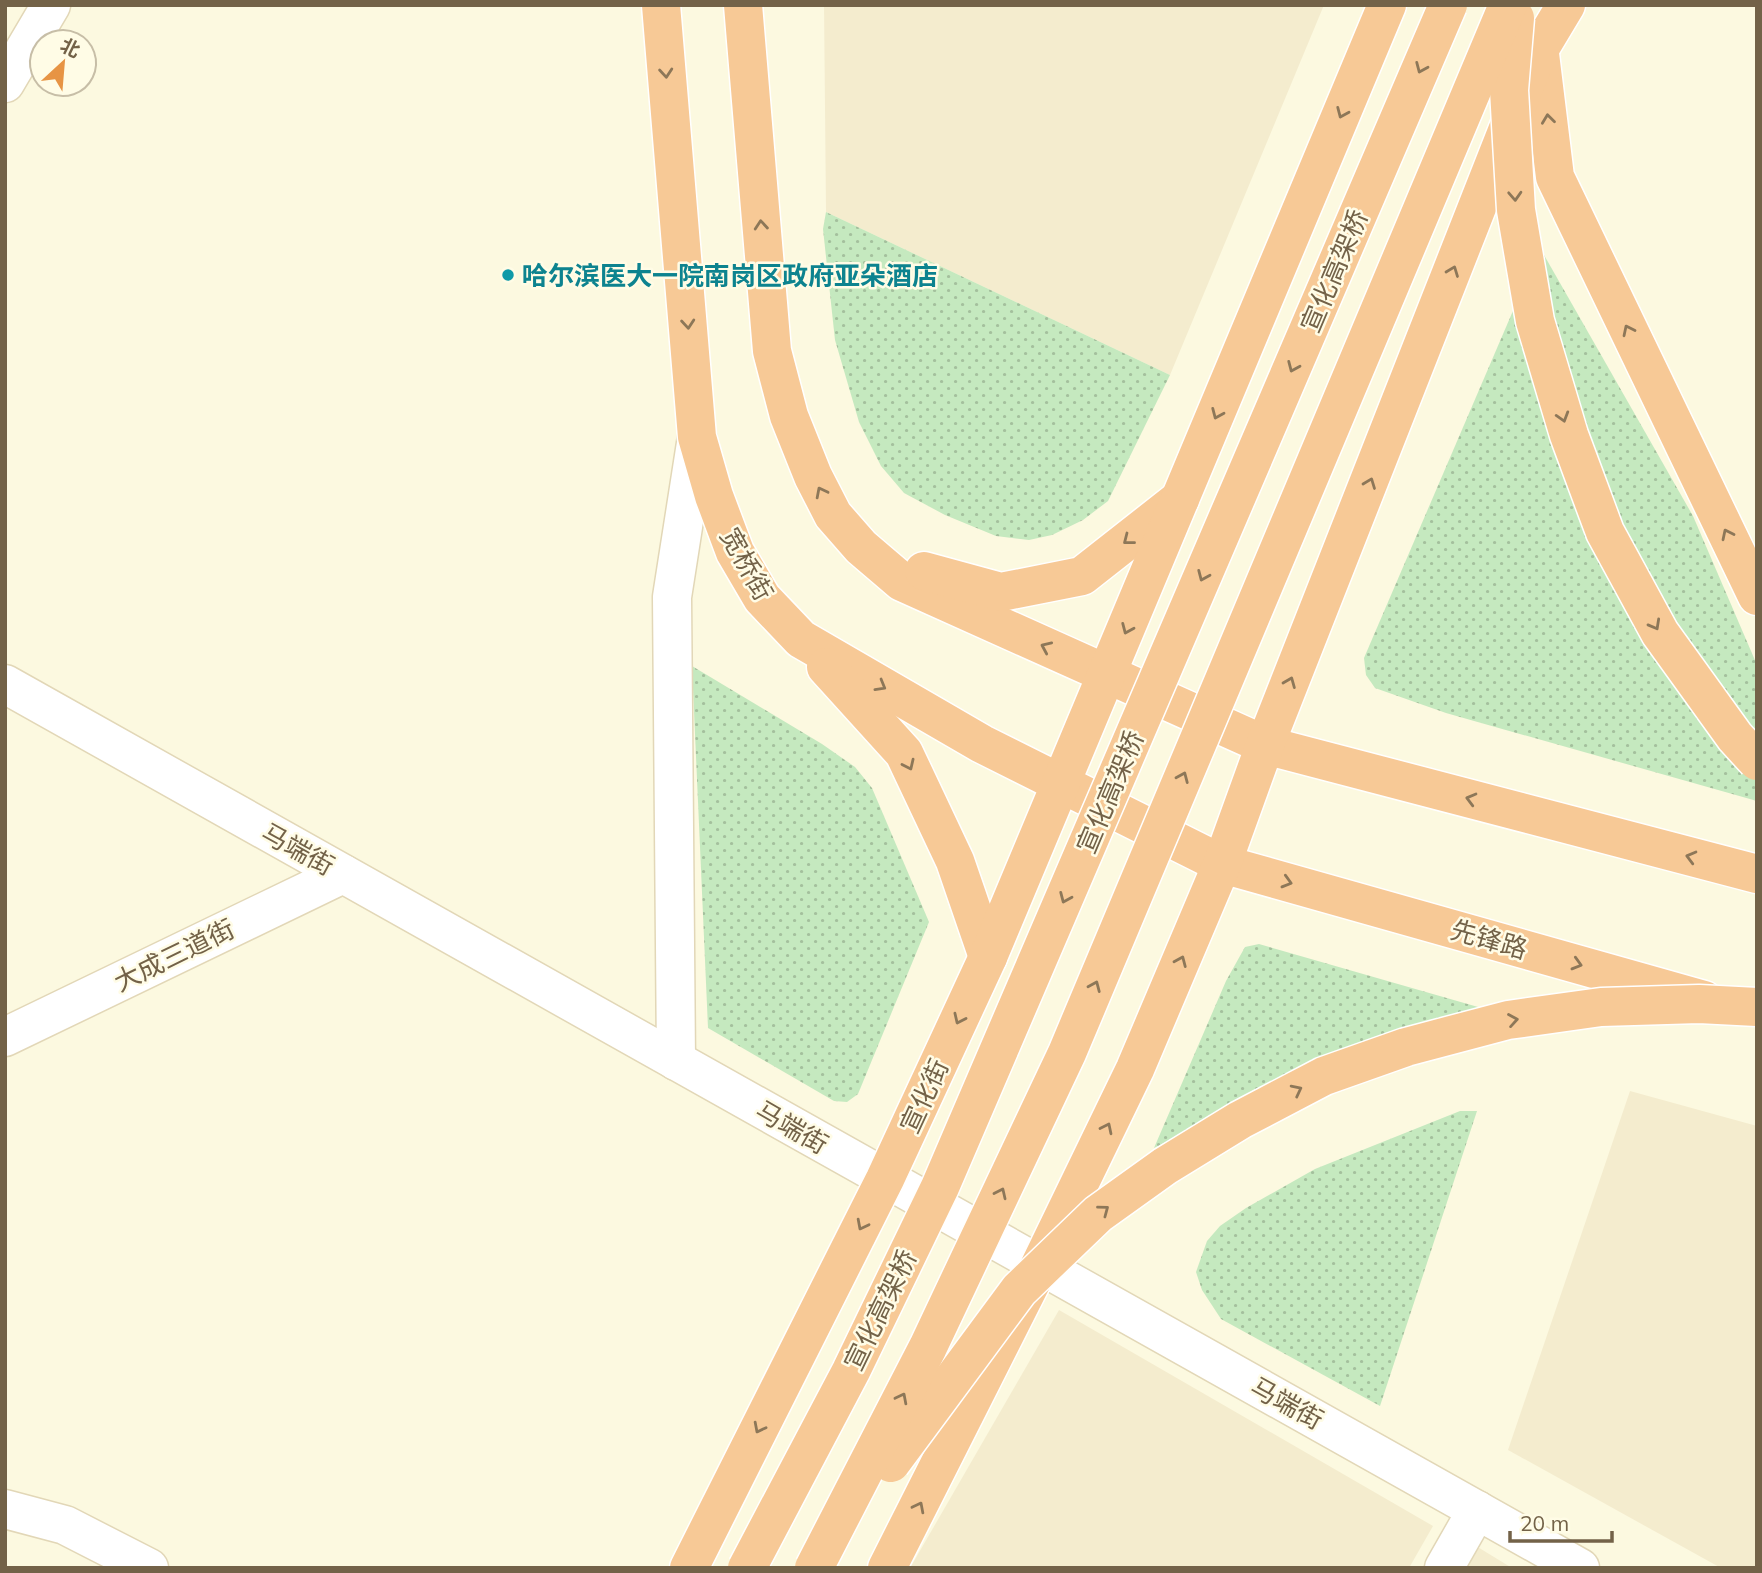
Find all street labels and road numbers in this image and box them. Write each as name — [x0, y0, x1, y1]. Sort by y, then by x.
street label: 宣化高架桥 — [1293, 205, 1375, 337]
street label: 宽桥街 — [714, 522, 780, 606]
street label: 宣化高架桥 — [1069, 726, 1151, 858]
street label: 马端街 — [256, 816, 340, 882]
street label: 大成三道街 — [108, 912, 240, 998]
street label: 先锋路 — [1447, 912, 1531, 966]
street label: 宣化街 — [893, 1054, 955, 1138]
street label: 马端街 — [750, 1093, 834, 1161]
street label: 宣化高架桥 — [837, 1244, 923, 1376]
street label: 马端街 — [1245, 1370, 1329, 1436]

